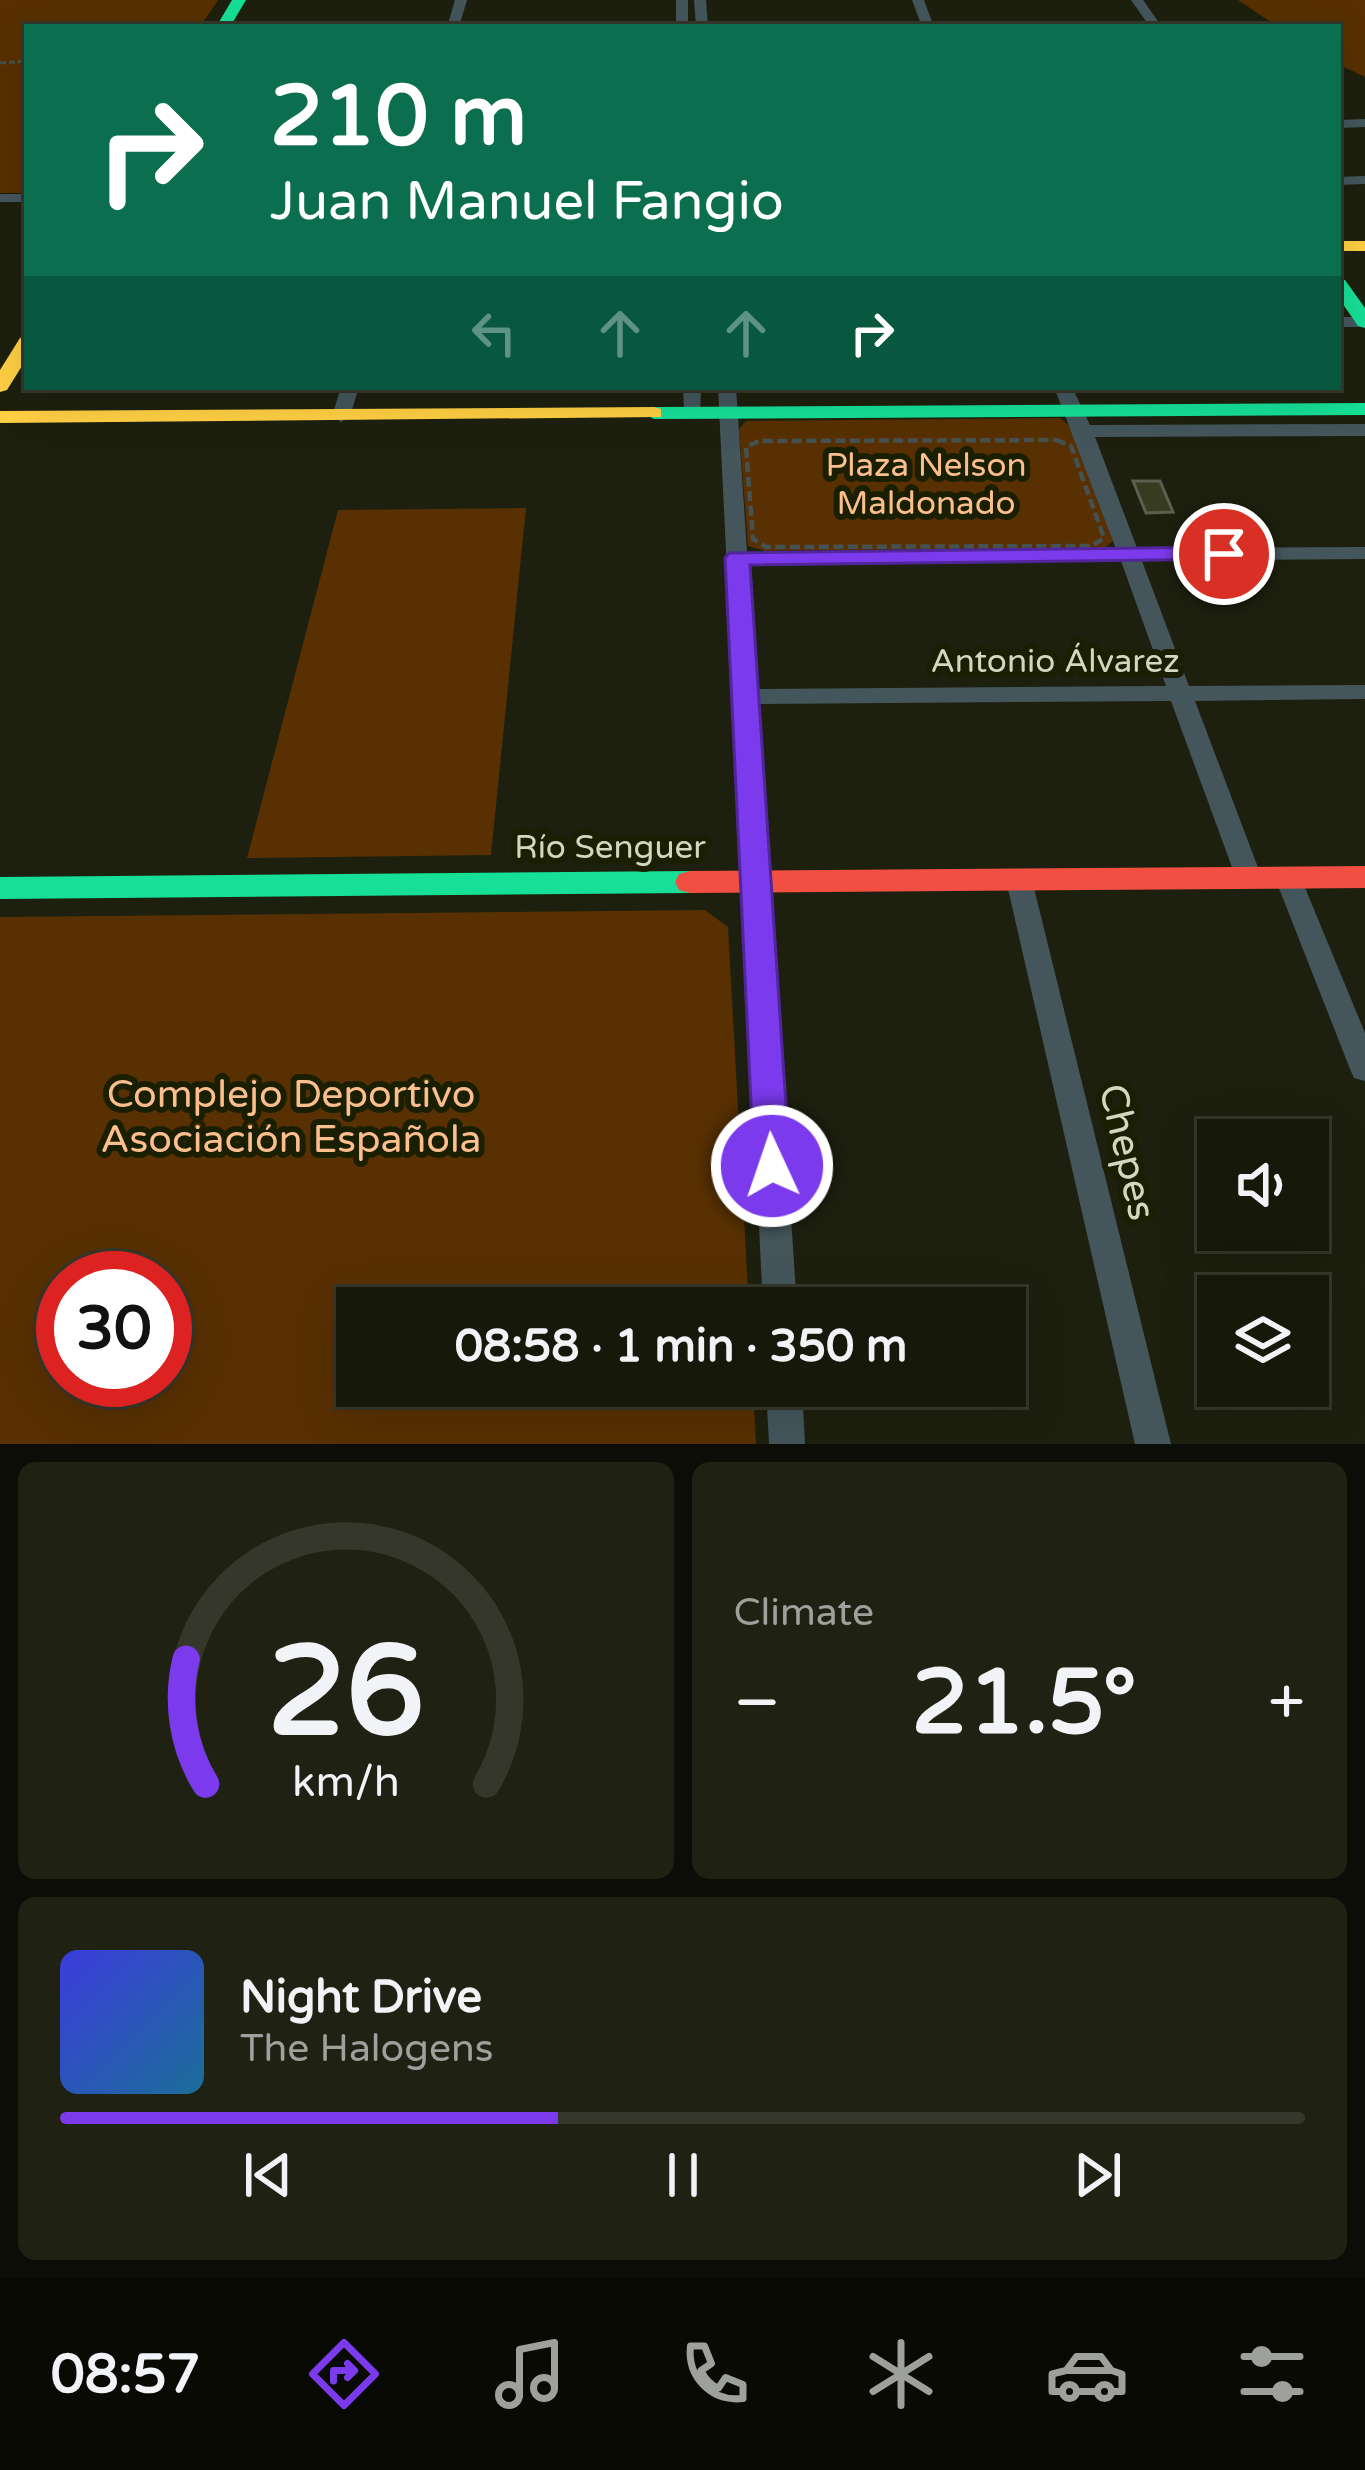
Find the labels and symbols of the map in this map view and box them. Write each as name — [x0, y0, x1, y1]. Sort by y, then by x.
park label: Plaza Nelson Maldonado — [825, 446, 1027, 523]
pin — [1173, 503, 1275, 605]
street label: Antonio Álvarez — [930, 642, 1180, 681]
street label: Río Senguer — [514, 828, 706, 867]
park label: Complejo Deportivo Asociación Española — [100, 1071, 482, 1163]
street label: Chepes — [1089, 1079, 1165, 1225]
position arrow — [709, 1103, 835, 1229]
speed limit sign: 30 — [36, 1251, 192, 1407]

